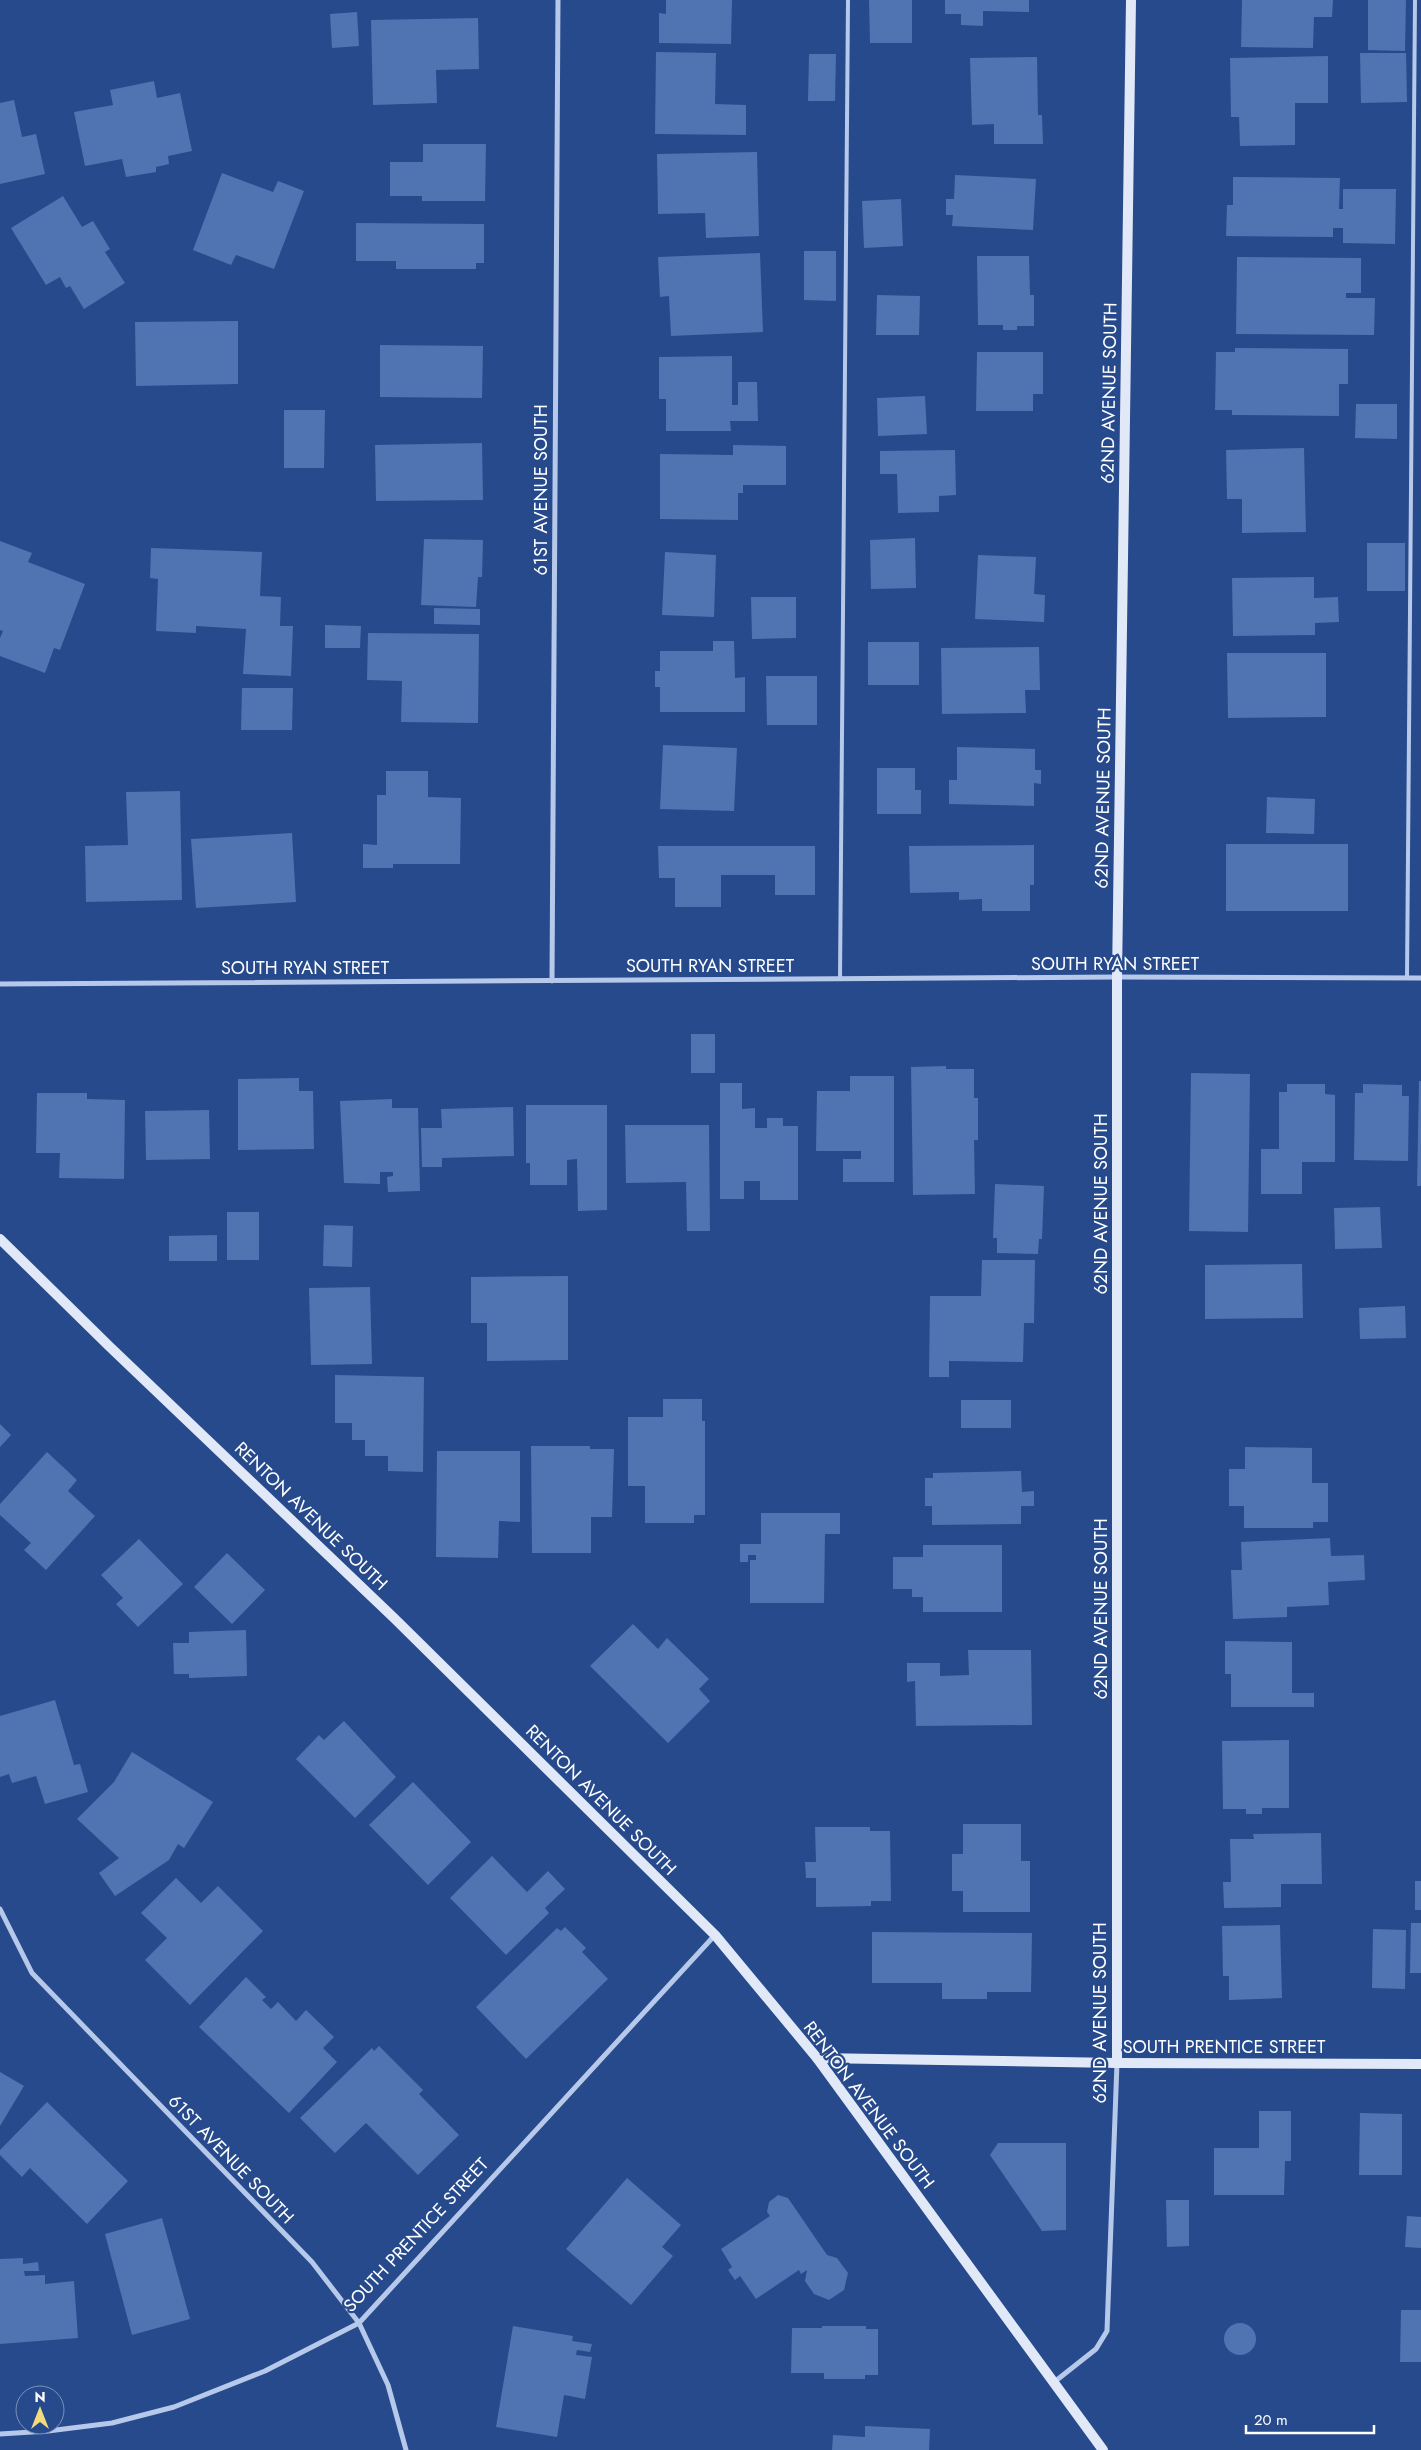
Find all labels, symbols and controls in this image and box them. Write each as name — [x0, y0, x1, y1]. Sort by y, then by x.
street label: 62ND AVENUE SOUTH — [1094, 302, 1124, 484]
street label: 61ST AVENUE SOUTH — [528, 404, 554, 576]
street label: 62ND AVENUE SOUTH — [1088, 707, 1118, 889]
street label: SOUTH RYAN STREET — [1031, 951, 1200, 977]
street label: SOUTH RYAN STREET — [626, 953, 795, 979]
street label: SOUTH RYAN STREET — [221, 955, 390, 981]
street label: 62ND AVENUE SOUTH — [1088, 1113, 1114, 1295]
street label: RENTON AVENUE SOUTH — [229, 1436, 393, 1596]
street label: 62ND AVENUE SOUTH — [1088, 1518, 1114, 1700]
street label: RENTON AVENUE SOUTH — [520, 1719, 682, 1881]
street label: 62ND AVENUE SOUTH — [1087, 1922, 1113, 2104]
street label: RENTON AVENUE SOUTH — [797, 2016, 941, 2194]
street label: SOUTH PRENTICE STREET — [1123, 2034, 1326, 2060]
street label: 61ST AVENUE SOUTH — [162, 2088, 300, 2230]
street label: SOUTH PRENTICE STREET — [337, 2152, 495, 2318]
north arrow — [15, 2385, 65, 2435]
text: N — [34, 2387, 46, 2407]
scale bar — [1246, 2402, 1374, 2434]
text: 20 m — [1254, 2409, 1288, 2431]

